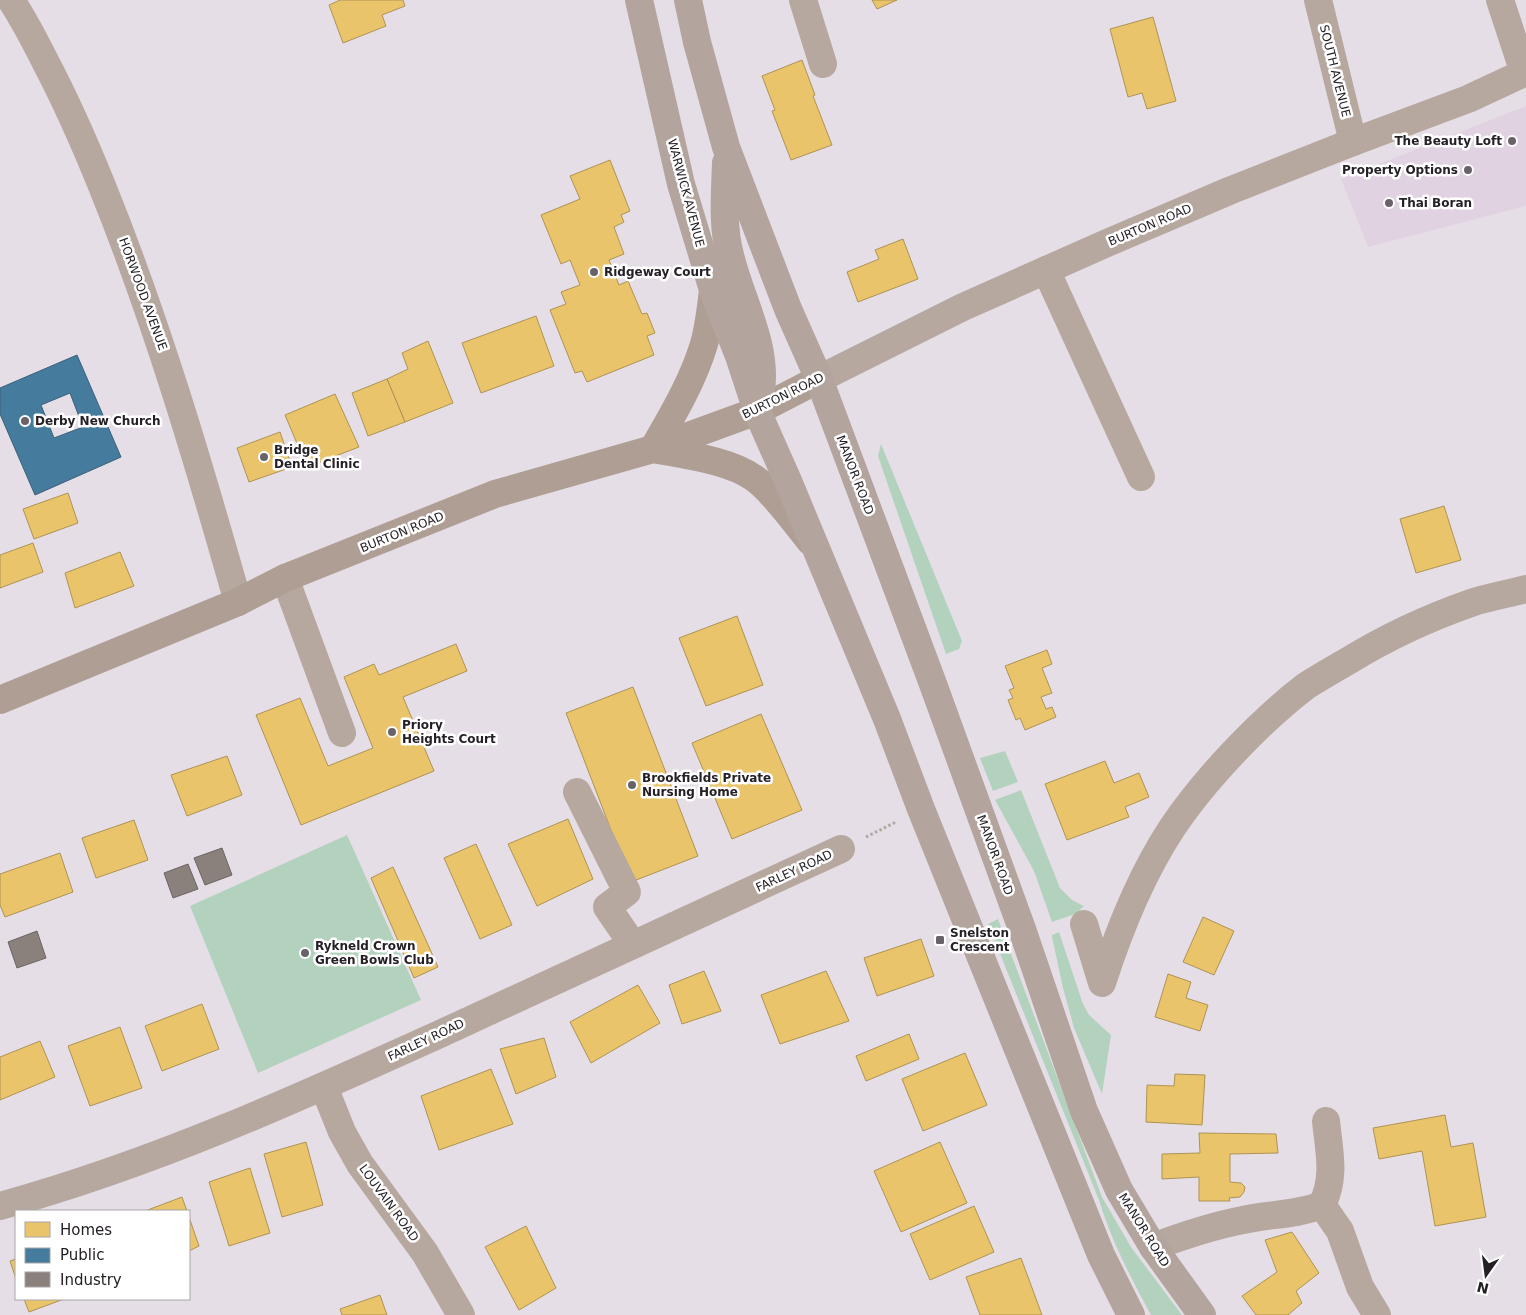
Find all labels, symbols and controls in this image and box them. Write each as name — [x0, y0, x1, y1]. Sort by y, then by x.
street label: SOUTH AVENUE — [1317, 23, 1353, 119]
place label: The Beauty Loft — [1394, 134, 1502, 148]
marker: The Beauty Loft — [1506, 135, 1518, 147]
street label: WARWICK AVENUE — [665, 137, 707, 249]
place label: Property Options — [1342, 163, 1458, 177]
marker: Property Options — [1462, 164, 1474, 176]
place label: Thai Boran — [1399, 196, 1472, 210]
marker: Thai Boran — [1383, 197, 1395, 209]
street label: BURTON ROAD — [1106, 201, 1194, 249]
street label: HORWOOD AVENUE — [116, 236, 170, 352]
place label: Ridgeway Court — [604, 265, 711, 279]
marker: Ridgeway Court — [588, 266, 600, 278]
street label: BURTON ROAD — [740, 370, 826, 422]
place label: Derby New Church — [35, 414, 161, 428]
marker: Derby New Church — [19, 415, 31, 427]
street label: MANOR ROAD — [833, 433, 877, 517]
place label: Bridge Dental Clinic — [274, 443, 360, 471]
marker: Bridge Dental Clinic — [258, 451, 270, 463]
street label: BURTON ROAD — [358, 509, 446, 555]
place label: Priory Heights Court — [402, 718, 496, 746]
marker: Priory Heights Court — [386, 726, 398, 738]
place label: Brookfields Private Nursing Home — [642, 771, 771, 799]
marker: Brookfields Private Nursing Home — [626, 779, 638, 791]
street label: MANOR ROAD — [974, 813, 1016, 897]
street label: FARLEY ROAD — [754, 847, 834, 895]
place label: Snelston Crescent — [950, 926, 1010, 954]
marker: Snelston Crescent — [934, 934, 946, 946]
place label: Rykneld Crown Green Bowls Club — [315, 939, 434, 967]
marker: Rykneld Crown Green Bowls Club — [299, 947, 311, 959]
street label: FARLEY ROAD — [386, 1016, 466, 1064]
street label: LOUVAIN ROAD — [356, 1162, 422, 1244]
street label: MANOR ROAD — [1116, 1191, 1172, 1269]
legend — [15, 1210, 190, 1300]
text: Homes — [60, 1221, 112, 1239]
text: Public — [60, 1246, 104, 1264]
north arrow — [1461, 1250, 1511, 1300]
text: Industry — [60, 1271, 122, 1289]
text: N — [1475, 1278, 1490, 1297]

